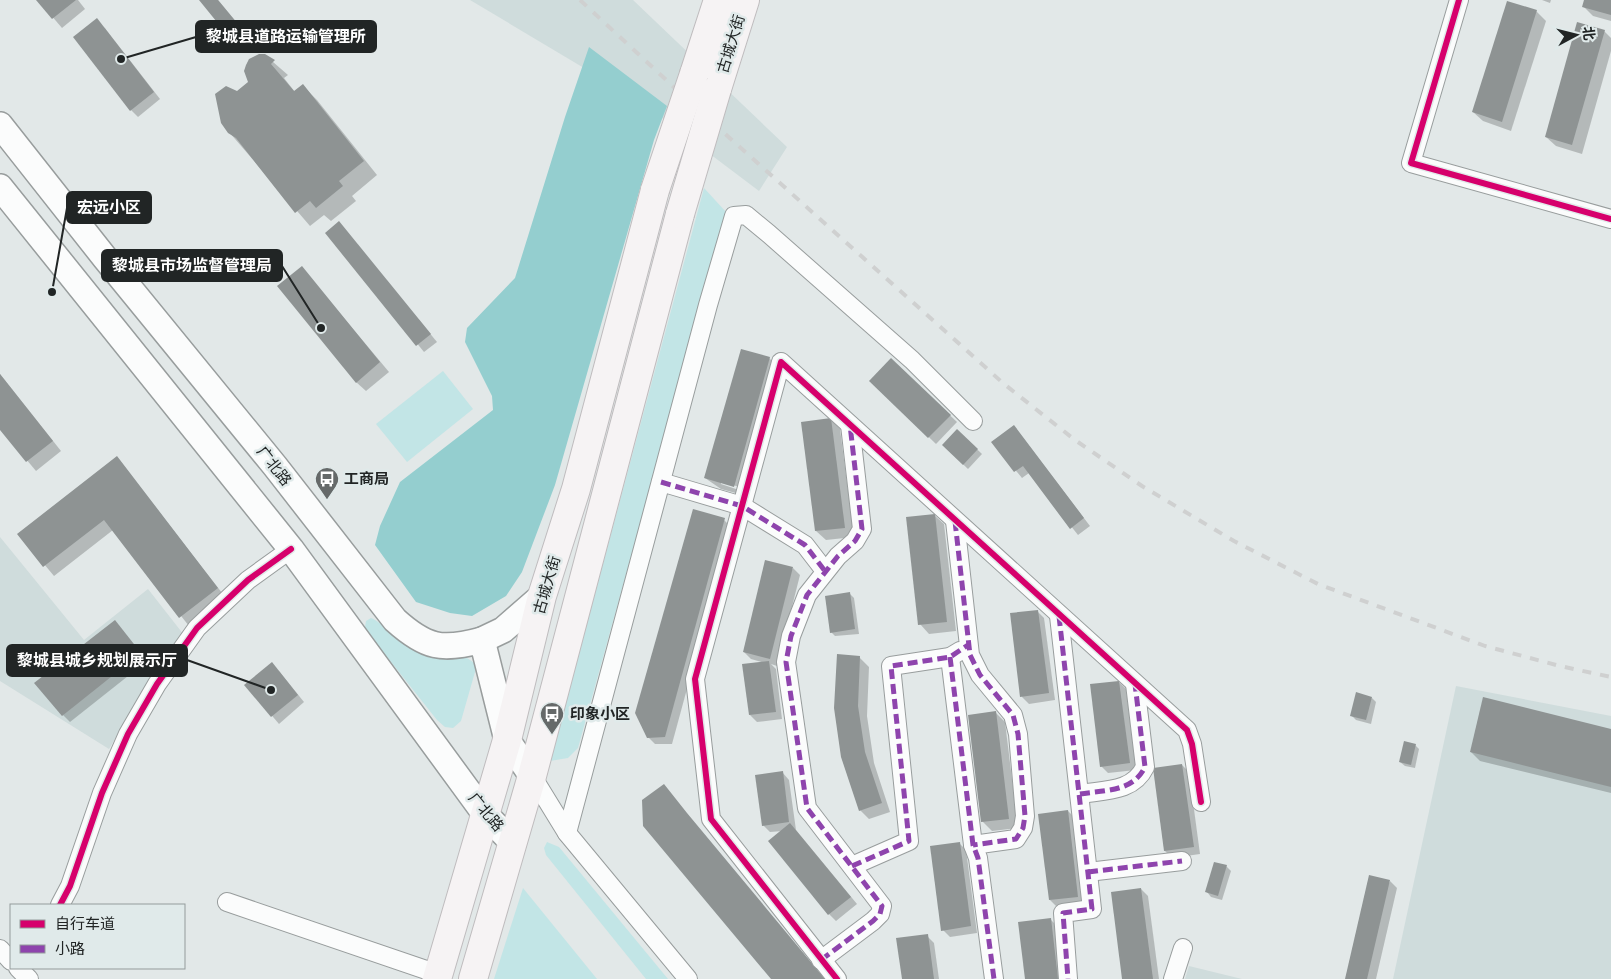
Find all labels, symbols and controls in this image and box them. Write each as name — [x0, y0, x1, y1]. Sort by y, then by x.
north arrow — [1551, 10, 1601, 60]
street label: 古城大街 — [713, 12, 748, 75]
callout: 黎城县道路运输管理所 — [196, 21, 376, 52]
text: 北 — [1579, 25, 1599, 41]
text: 黎城县道路运输管理所 — [206, 27, 366, 46]
callout: 宏远小区 — [67, 192, 151, 223]
text: 宏远小区 — [77, 198, 141, 217]
callout: 黎城县市场监督管理局 — [102, 250, 282, 281]
text: 黎城县市场监督管理局 — [112, 256, 272, 275]
street label: 广北路 — [253, 442, 296, 489]
bus stop icon: 工商局 — [314, 466, 340, 500]
place label: 工商局 — [344, 469, 389, 488]
street label: 古城大街 — [529, 553, 564, 616]
callout: 黎城县城乡规划展示厅 — [7, 645, 187, 676]
text: 黎城县城乡规划展示厅 — [17, 651, 177, 670]
bus stop icon: 印象小区 — [539, 701, 565, 735]
place label: 印象小区 — [570, 704, 630, 723]
street label: 广北路 — [465, 788, 508, 835]
legend — [10, 904, 185, 969]
text: 自行车道 — [55, 914, 115, 933]
text: 小路 — [55, 939, 85, 958]

